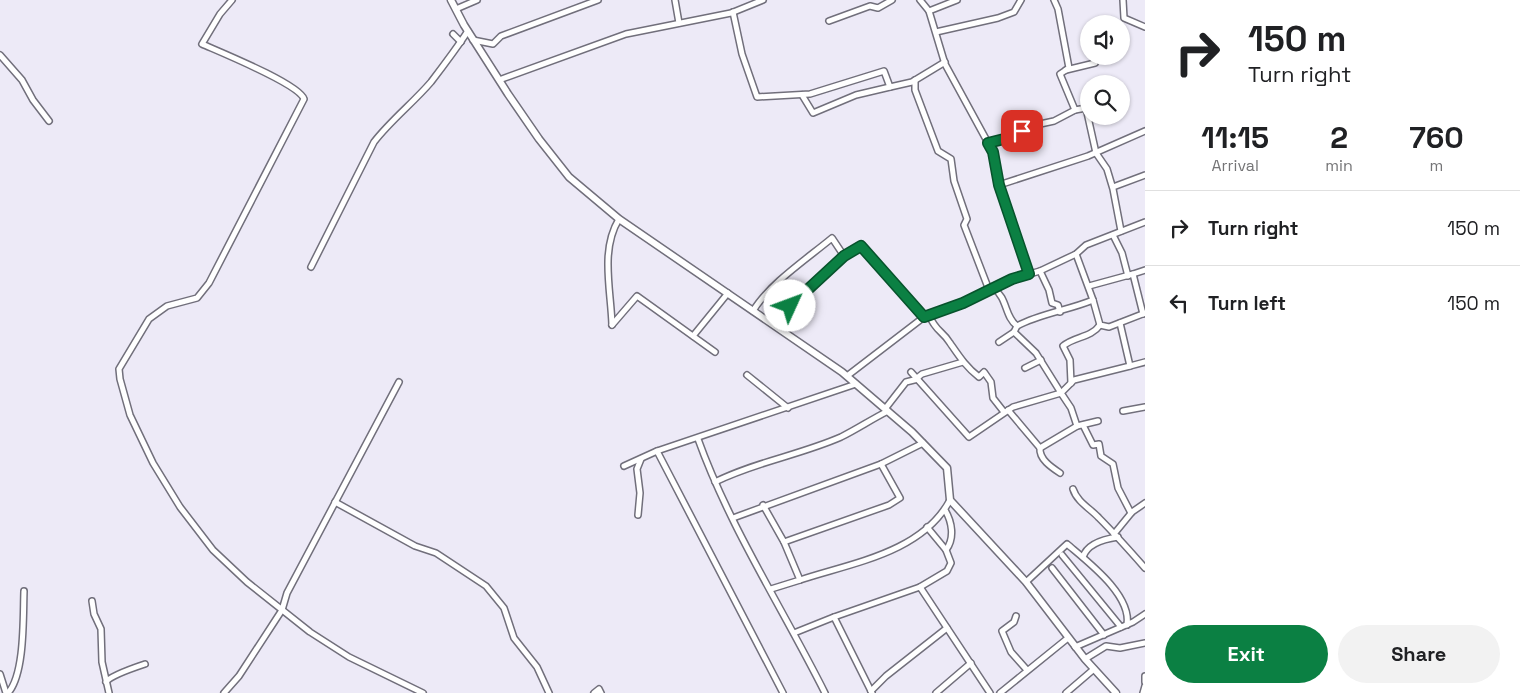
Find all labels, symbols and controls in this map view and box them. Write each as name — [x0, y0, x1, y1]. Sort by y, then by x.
map controls — [1080, 15, 1130, 125]
button: sound — [1080, 15, 1130, 65]
text: 150 m — [1248, 17, 1346, 61]
icon: right — [1165, 20, 1230, 85]
text: Turn right — [1248, 60, 1351, 88]
button: search — [1080, 75, 1130, 125]
pin — [1001, 110, 1043, 152]
icon: arrive — [1008, 117, 1036, 145]
text: 11:15 — [1201, 118, 1269, 157]
text: 2 — [1330, 118, 1348, 157]
text: 760 — [1409, 118, 1464, 157]
text: Arrival — [1211, 155, 1259, 176]
text: min — [1325, 155, 1353, 176]
text: m — [1430, 155, 1443, 176]
icon: right — [1165, 214, 1193, 242]
text: Turn right — [1208, 216, 1298, 241]
text: 150 m — [1447, 216, 1500, 241]
position arrow — [763, 279, 815, 331]
icon: left — [1165, 289, 1193, 317]
text: Turn left — [1208, 291, 1286, 316]
text: 150 m — [1447, 291, 1500, 316]
button: Exit — [1165, 625, 1328, 683]
button: Share — [1338, 625, 1500, 683]

